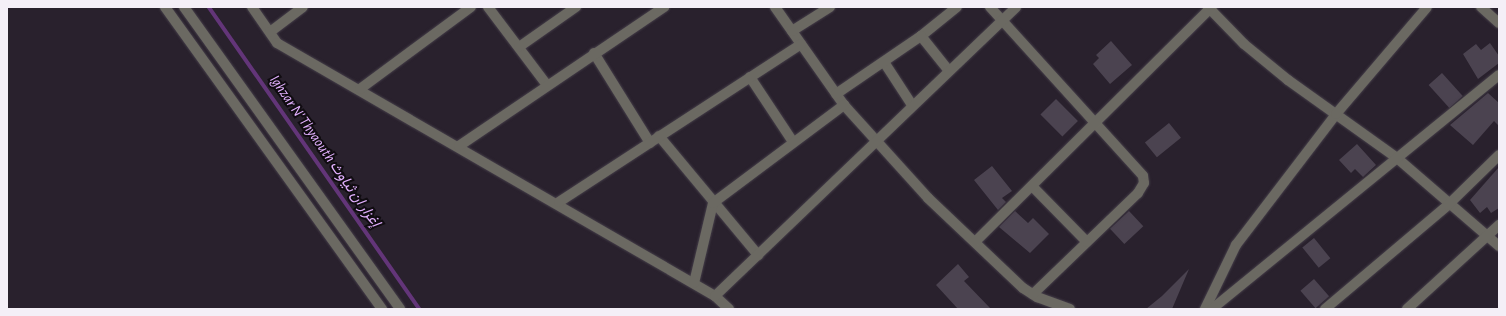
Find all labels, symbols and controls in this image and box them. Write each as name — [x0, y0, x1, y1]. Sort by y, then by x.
water label: Ighzar N' Thyaouth إغزار ان ثياوث — [266, 71, 384, 231]

